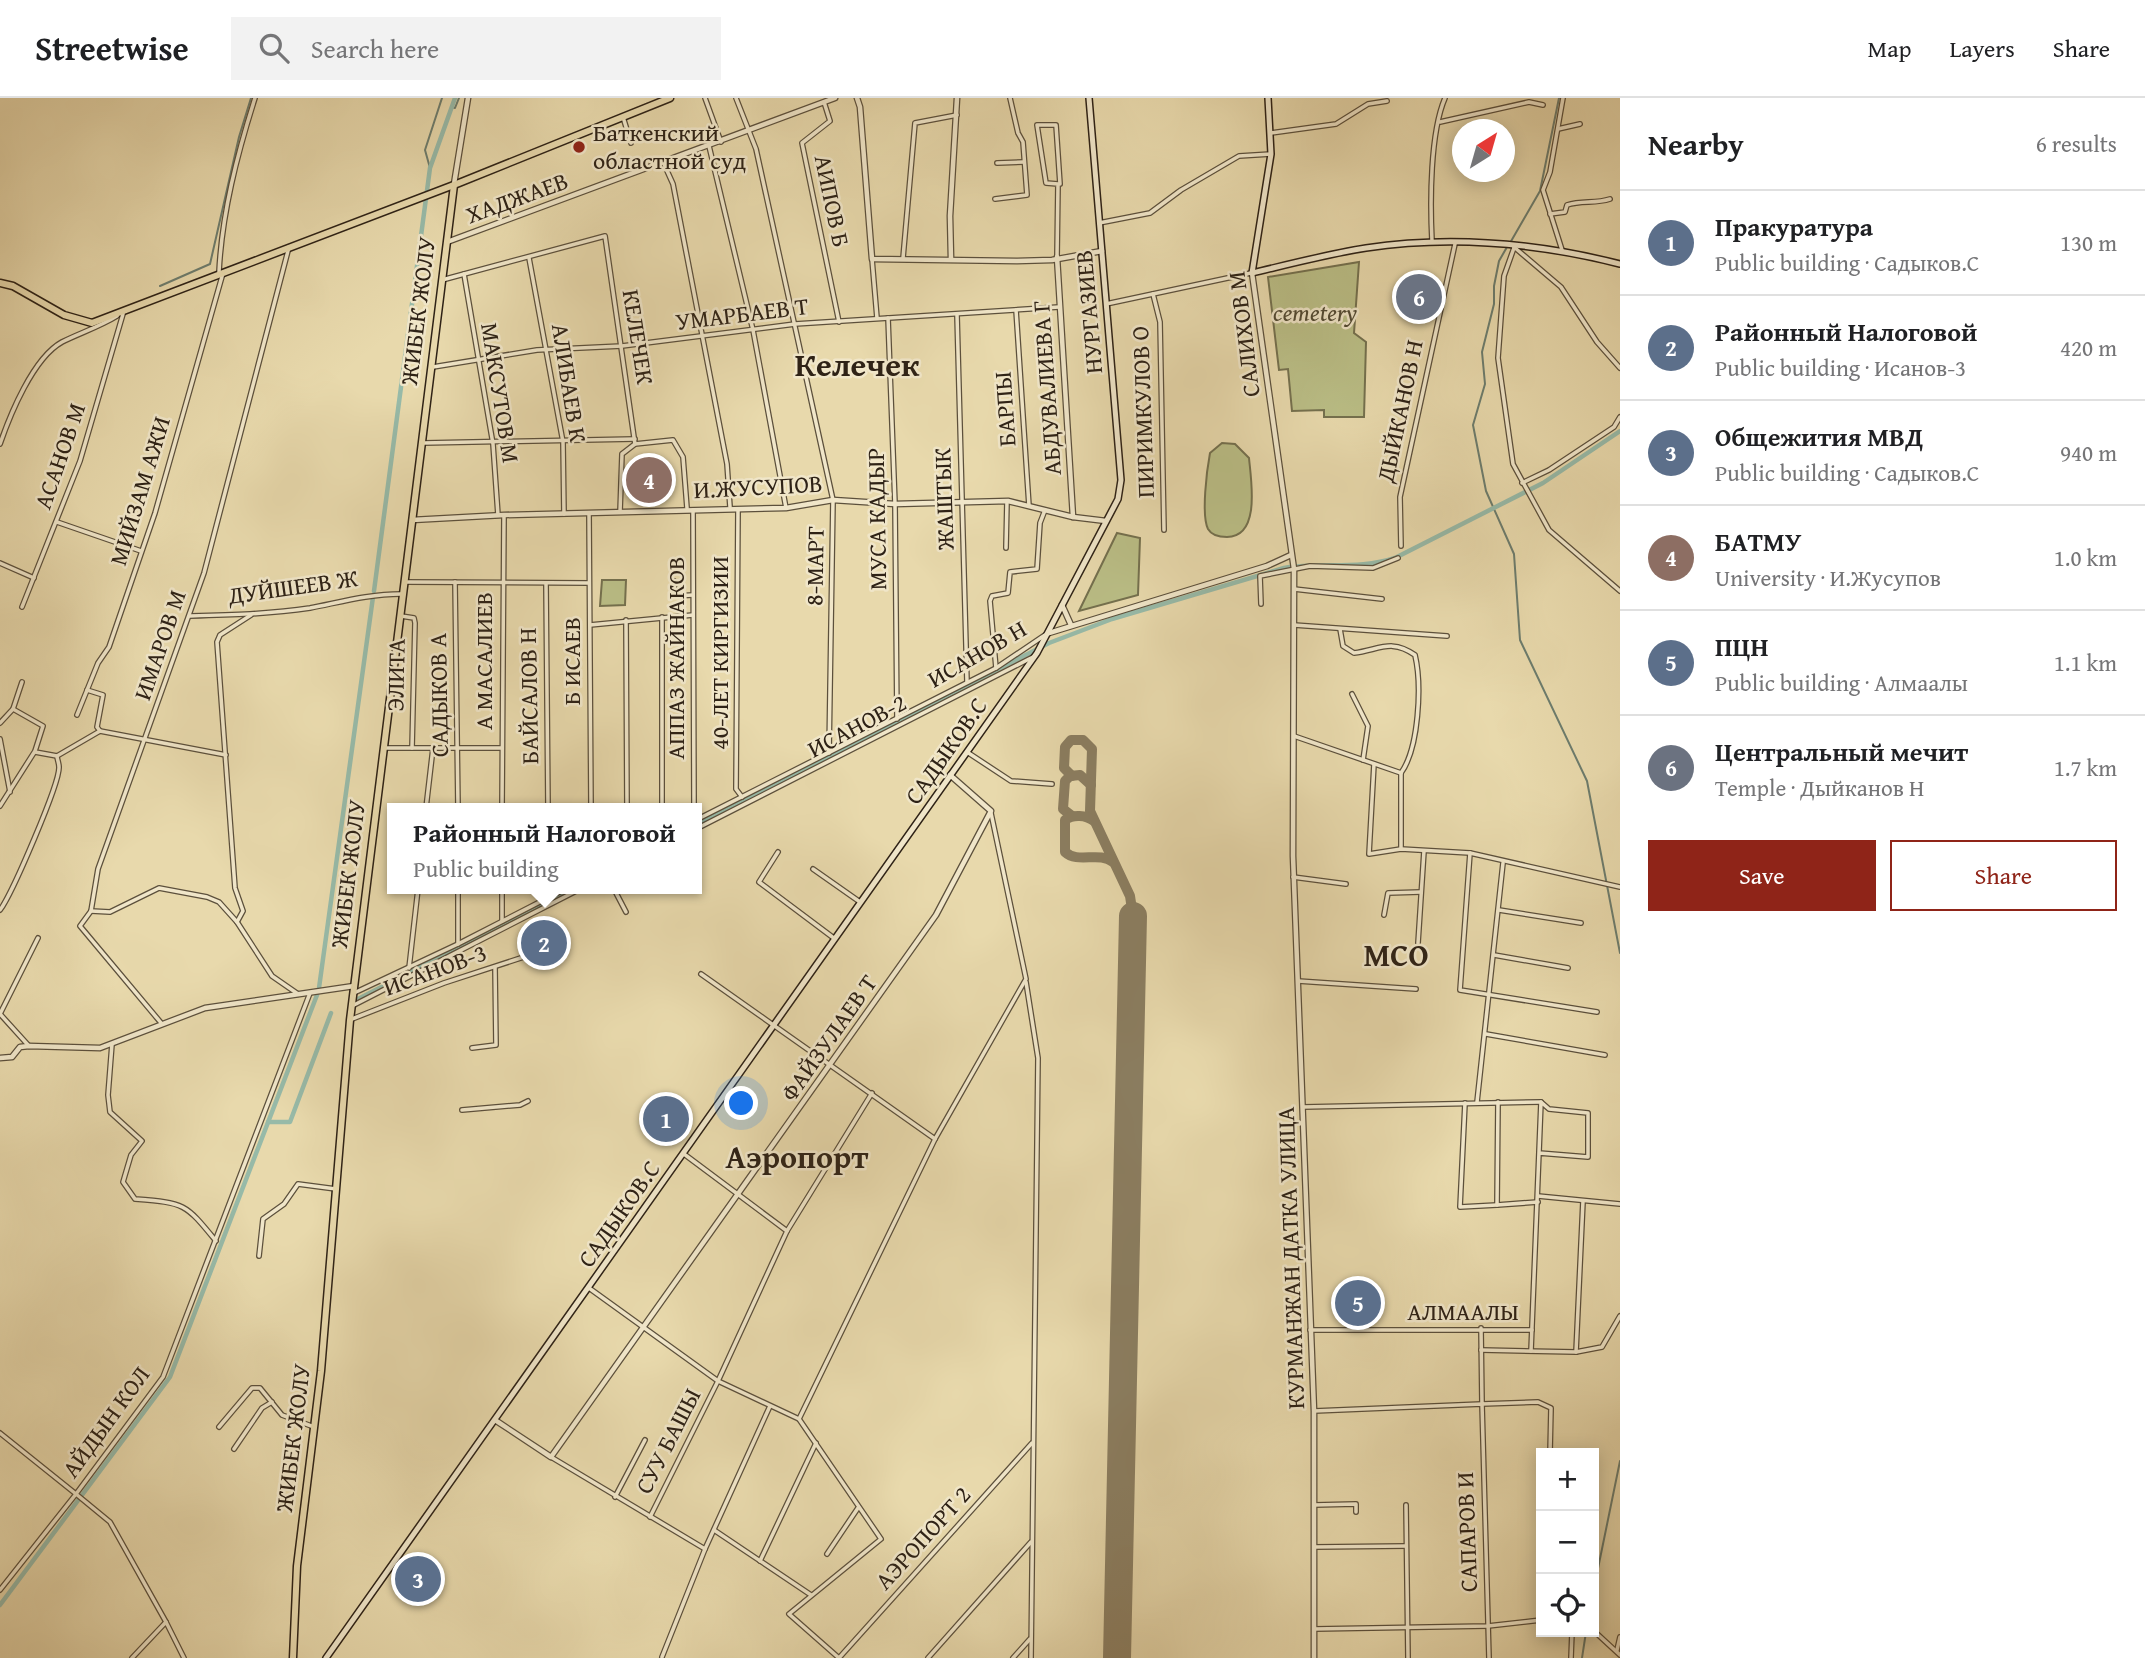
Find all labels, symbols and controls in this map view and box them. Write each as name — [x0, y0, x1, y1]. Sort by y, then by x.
search box — [231, 17, 721, 80]
text: Streetwise — [35, 24, 189, 72]
icon: search — [255, 29, 293, 67]
text: Search here — [311, 29, 439, 68]
text: Map — [1868, 31, 1911, 66]
text: Layers — [1949, 31, 2015, 66]
text: Share — [2053, 31, 2110, 66]
place label: Баткенский областной суд — [593, 115, 746, 178]
north arrow — [1452, 119, 1515, 182]
text: Nearby — [1648, 122, 1744, 166]
text: 6 results — [2036, 127, 2117, 160]
marker: Баткенский областной суд — [571, 139, 587, 155]
street label: АИПОВ Б — [806, 152, 859, 250]
street label: ХАДЖАЕВ — [461, 163, 573, 232]
text: Пракуратура — [1715, 207, 1873, 246]
text: 1 — [1665, 226, 1677, 259]
text: 130 m — [2060, 226, 2117, 259]
street label: ЖИБЕК ЖОЛУ — [391, 234, 444, 388]
text: Public building · Садыков.С — [1715, 246, 1979, 279]
street label: НУРГАЗИЕВ — [1066, 249, 1111, 375]
street label: САЛИХОВ М — [1218, 269, 1269, 399]
pin: 6 — [1396, 271, 1442, 323]
street label: КЕЛЕЧЕК — [614, 287, 663, 387]
street label: УМАРБАЕВ Т — [674, 288, 810, 339]
park label: cemetery — [1273, 295, 1357, 330]
street label: АБДУВАЛИЕВА Г — [1023, 299, 1070, 477]
text: Районный Налоговой — [1715, 312, 1977, 351]
street label: МАКСУТОВ М — [472, 320, 529, 466]
street label: АЛИБАЕВ К — [543, 321, 596, 445]
street label: ПИРИМКУЛОВ О — [1122, 325, 1163, 499]
text: 2 — [1665, 331, 1677, 364]
text: 420 m — [2060, 331, 2117, 364]
street label: ДЫЙКАНОВ Н — [1367, 336, 1432, 486]
district label: Келечек — [795, 341, 920, 388]
text: Public building · Исанов-3 — [1715, 351, 1966, 384]
street label: БАРПЫ — [984, 370, 1025, 448]
street label: АСАНОВ М — [25, 398, 94, 514]
street label: МИЙЗАМ АЖИ — [100, 412, 179, 570]
text: Общежития МВД — [1715, 417, 1923, 456]
text: 3 — [1665, 436, 1677, 469]
text: 940 m — [2060, 436, 2117, 469]
street label: МУСА КАДЫР — [858, 447, 895, 591]
street label: ЖАШТЫК — [924, 447, 963, 552]
pin: 4 — [626, 454, 672, 506]
text: Public building · Садыков.С — [1715, 456, 1979, 489]
street label: И.ЖУСУПОВ — [693, 466, 823, 507]
text: БАТМУ — [1715, 522, 1801, 561]
street label: 8-МАРТ — [796, 526, 833, 606]
text: 4 — [1665, 541, 1677, 574]
text: 1.0 km — [2054, 541, 2117, 574]
street label: АППАЗ ЖАЙНАКОВ — [658, 556, 693, 760]
street label: 40-ЛЕТ КИРГИЗИИ — [702, 556, 737, 750]
street label: ДУЙШЕЕВ Ж — [225, 560, 361, 613]
text: University · И.Жусупов — [1715, 561, 1941, 594]
street label: ИМАРОВ М — [124, 585, 195, 705]
street label: А МАСАЛИЕВ — [466, 592, 501, 730]
street label: ИСАНОВ Н — [921, 611, 1033, 696]
street label: Б ИСАЕВ — [554, 617, 589, 705]
street label: БАЙСАЛОВ Н — [510, 627, 547, 765]
text: ПЦН — [1715, 627, 1768, 666]
street label: САДЫКОВ А — [420, 632, 457, 757]
street label: ЭЛИТА — [377, 638, 414, 712]
text: 5 — [1665, 646, 1677, 679]
text: 1.1 km — [2054, 646, 2117, 679]
text: Public building · Алмаалы — [1715, 666, 1968, 699]
street label: ИСАНОВ-2 — [801, 685, 913, 766]
street label: САДЫКОВ.С — [896, 690, 995, 811]
text: Центральный мечит — [1715, 732, 1968, 771]
text: 6 — [1665, 751, 1677, 784]
text: 1.7 km — [2054, 751, 2117, 784]
text: Temple · Дыйканов Н — [1715, 771, 1924, 804]
street label: ЖИБЕК ЖОЛУ — [321, 797, 374, 951]
popup — [387, 803, 702, 894]
text: Районный Налоговой — [413, 813, 676, 852]
button: Save — [1648, 840, 1876, 911]
button: Share — [1890, 840, 2117, 911]
text: Public building — [413, 852, 559, 885]
pin: 2 — [521, 917, 567, 969]
district label: МСО — [1363, 931, 1429, 978]
street label: ИСАНОВ-3 — [378, 935, 491, 1004]
street label: ФАЙЗУЛАЕВ Т — [772, 967, 885, 1108]
your location — [724, 1086, 758, 1120]
pin: 1 — [643, 1093, 689, 1145]
street label: КУРМАНЖАН ДАТКА УЛИЦА — [1268, 1106, 1313, 1410]
district label: Аэропорт — [726, 1133, 869, 1180]
street label: САДЫКОВ.С — [569, 1153, 668, 1274]
pin: 5 — [1335, 1277, 1381, 1329]
street label: АЛМААЛЫ — [1407, 1294, 1519, 1329]
street label: АЙДЫН КОЛ — [53, 1359, 158, 1485]
street label: ЖИБЕК ЖОЛУ — [266, 1361, 319, 1515]
street label: СУУ БАШЫ — [626, 1382, 709, 1500]
map controls — [1536, 1448, 1599, 1637]
button: + — [1536, 1448, 1599, 1511]
street label: САПАРОВ И — [1447, 1471, 1486, 1593]
street label: АЭРОПОРТ 2 — [866, 1478, 979, 1597]
button: − — [1536, 1511, 1599, 1574]
pin: 3 — [395, 1553, 441, 1605]
button: locate — [1536, 1574, 1599, 1637]

